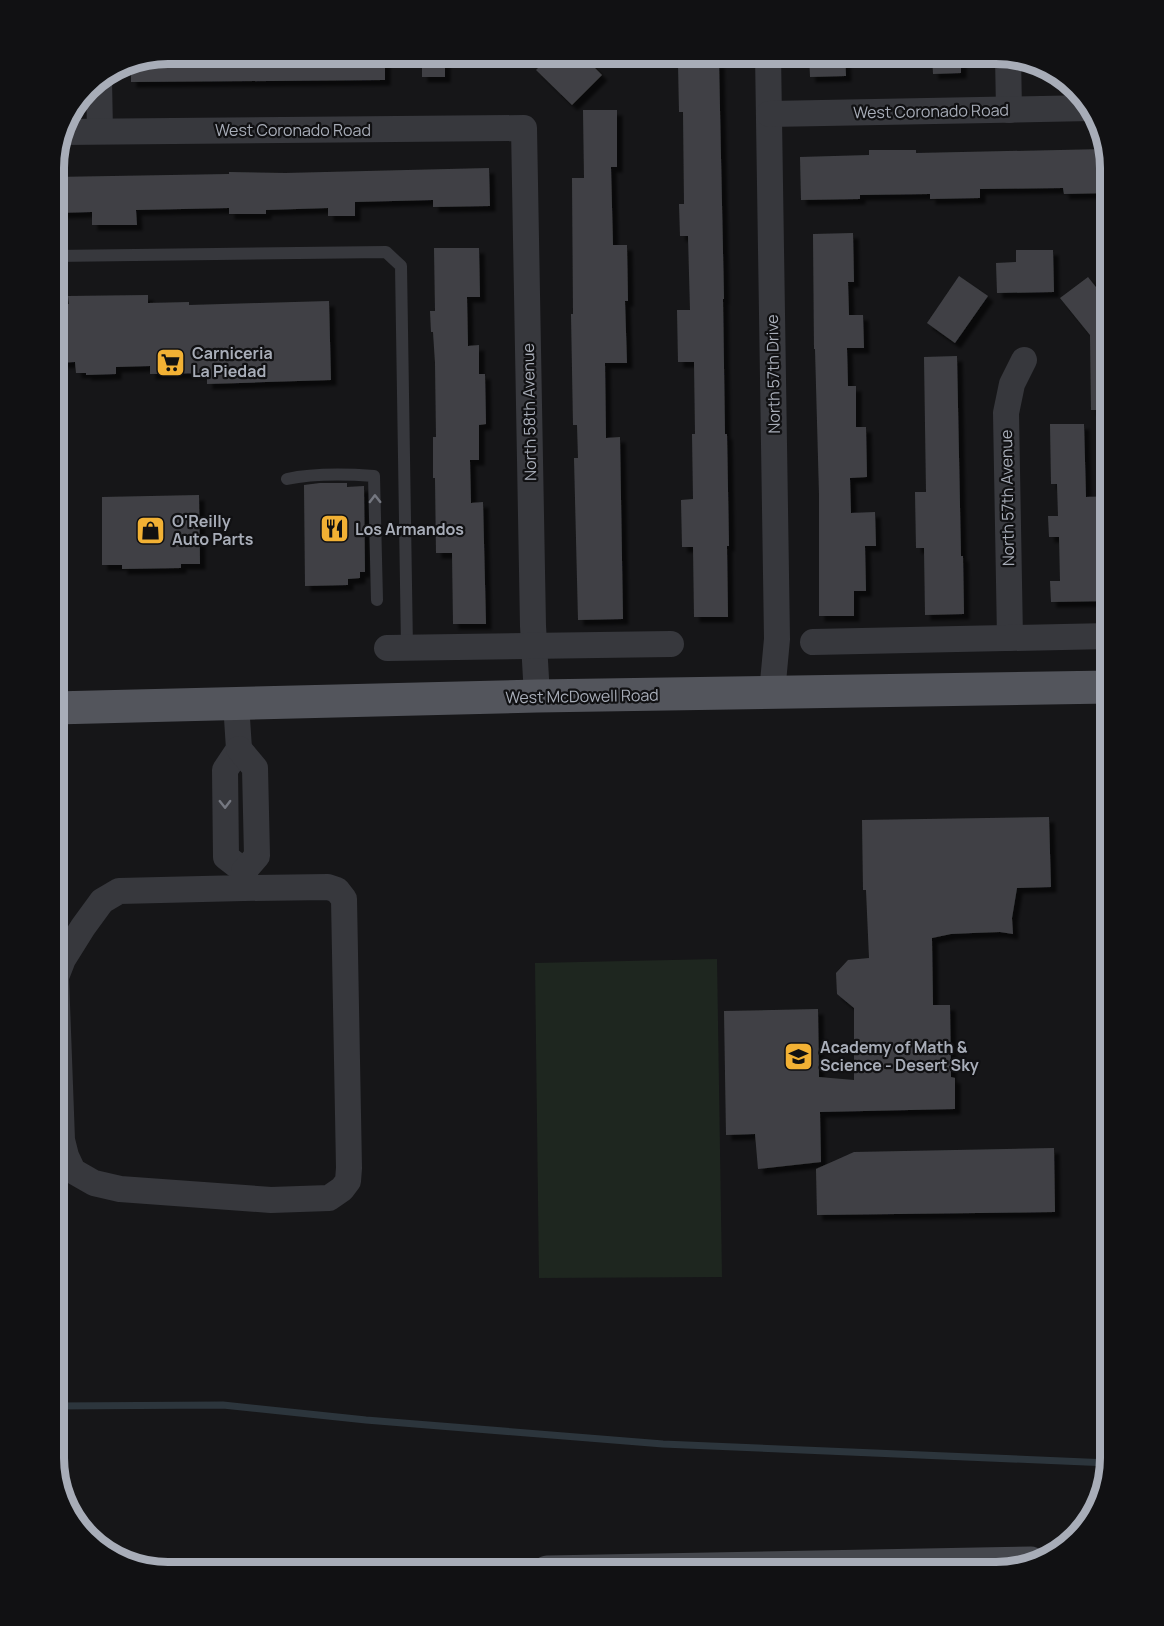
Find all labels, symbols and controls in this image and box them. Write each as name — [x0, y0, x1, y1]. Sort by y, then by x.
street label: West Coronado Road — [853, 99, 1009, 123]
street label: West Coronado Road — [215, 119, 371, 141]
street label: North 57th Drive — [761, 314, 785, 434]
place label: Carniceria La Piedad — [192, 342, 273, 382]
street label: North 58th Avenue — [517, 343, 541, 481]
supermarket icon: Carniceria La Piedad — [155, 346, 187, 378]
street label: North 57th Avenue — [995, 430, 1019, 566]
one-way arrow — [369, 495, 381, 504]
place label: O'Reilly Auto Parts — [172, 510, 254, 550]
restaurant icon: Los Armandos — [318, 513, 350, 545]
shop icon: O'Reilly Auto Parts — [135, 514, 167, 546]
place label: Los Armandos — [355, 518, 464, 540]
street label: West McDowell Road — [505, 684, 659, 708]
one-way arrow — [219, 799, 231, 808]
place label: Academy of Math & Science - Desert Sky — [820, 1036, 979, 1076]
school or university icon: Academy of Math & Science - Desert Sky — [783, 1040, 815, 1072]

